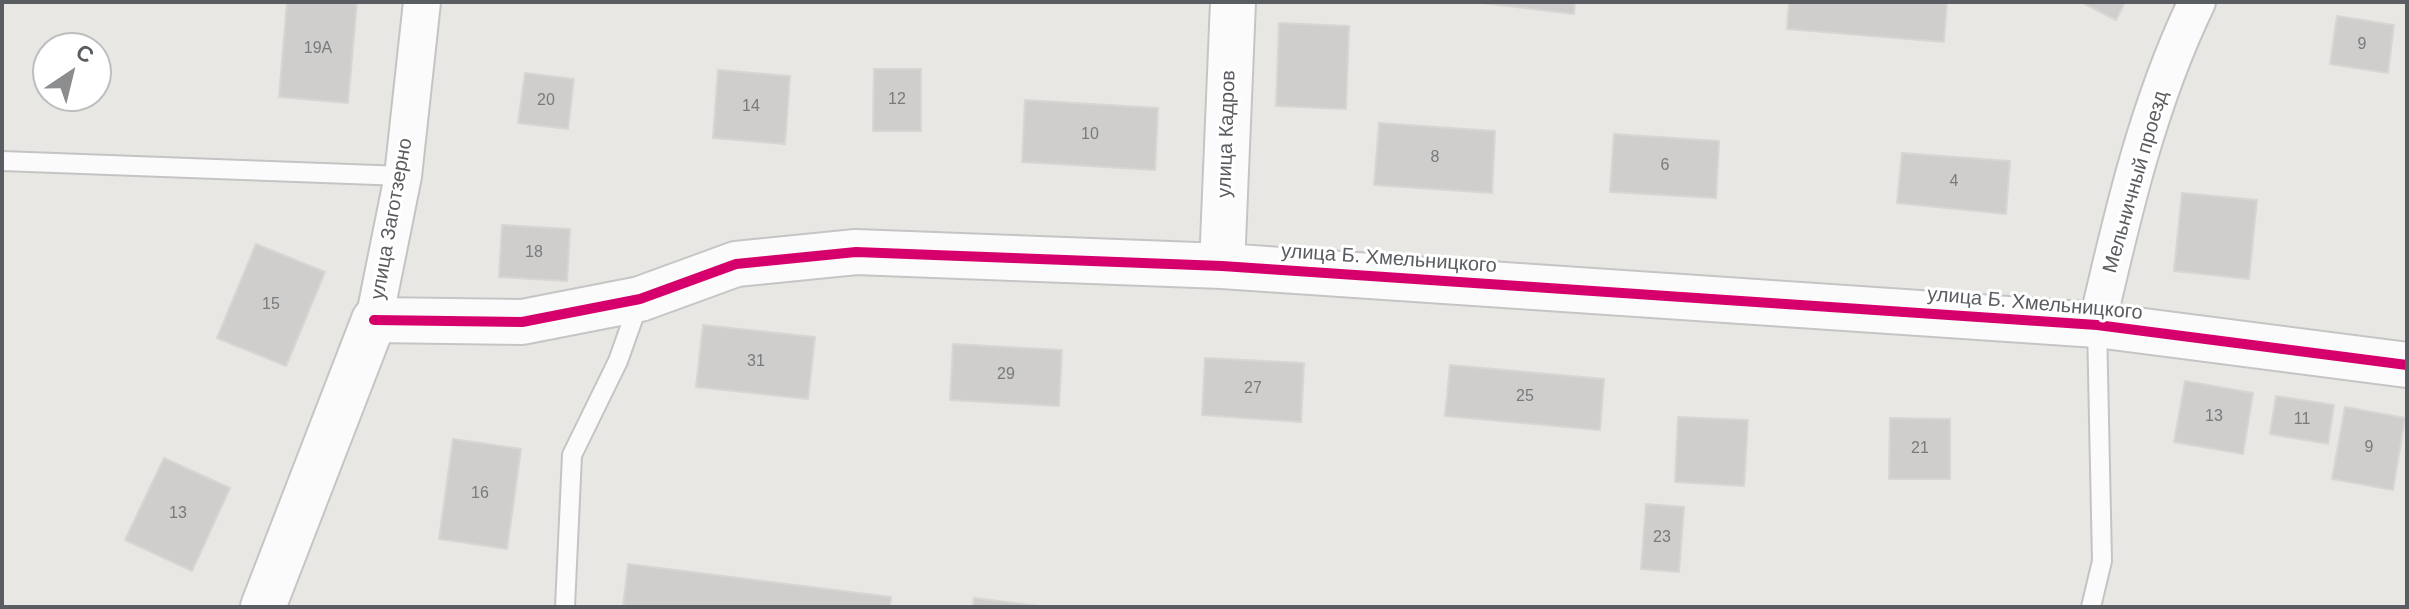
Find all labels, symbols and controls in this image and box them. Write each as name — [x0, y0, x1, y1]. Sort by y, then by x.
north arrow — [32, 32, 112, 112]
house number: 9 — [2358, 35, 2366, 55]
text: С — [71, 39, 99, 68]
house number: 19А — [304, 39, 332, 59]
street label: улица Кадров — [1213, 70, 1241, 198]
street label: Мельничный проезд — [2099, 88, 2173, 276]
house number: 12 — [888, 90, 906, 110]
house number: 20 — [537, 91, 555, 111]
house number: 14 — [742, 97, 760, 117]
house number: 10 — [1081, 125, 1099, 145]
street label: улица Заготзерно — [366, 136, 418, 302]
house number: 8 — [1431, 148, 1439, 168]
house number: 6 — [1661, 156, 1669, 176]
house number: 4 — [1950, 172, 1958, 192]
street label: улица Б. Хмельницкого — [1280, 239, 1498, 279]
house number: 18 — [525, 243, 543, 263]
street label: улица Б. Хмельницкого — [1926, 283, 2144, 325]
house number: 15 — [262, 295, 280, 315]
house number: 31 — [747, 352, 765, 372]
house number: 29 — [997, 365, 1015, 385]
house number: 27 — [1244, 379, 1262, 399]
house number: 25 — [1516, 387, 1534, 407]
house number: 13 — [2205, 407, 2223, 427]
house number: 11 — [2294, 410, 2310, 430]
house number: 9 — [2365, 438, 2373, 458]
house number: 21 — [1911, 439, 1929, 459]
house number: 16 — [471, 484, 489, 504]
house number: 13 — [169, 504, 187, 524]
house number: 23 — [1653, 528, 1671, 548]

